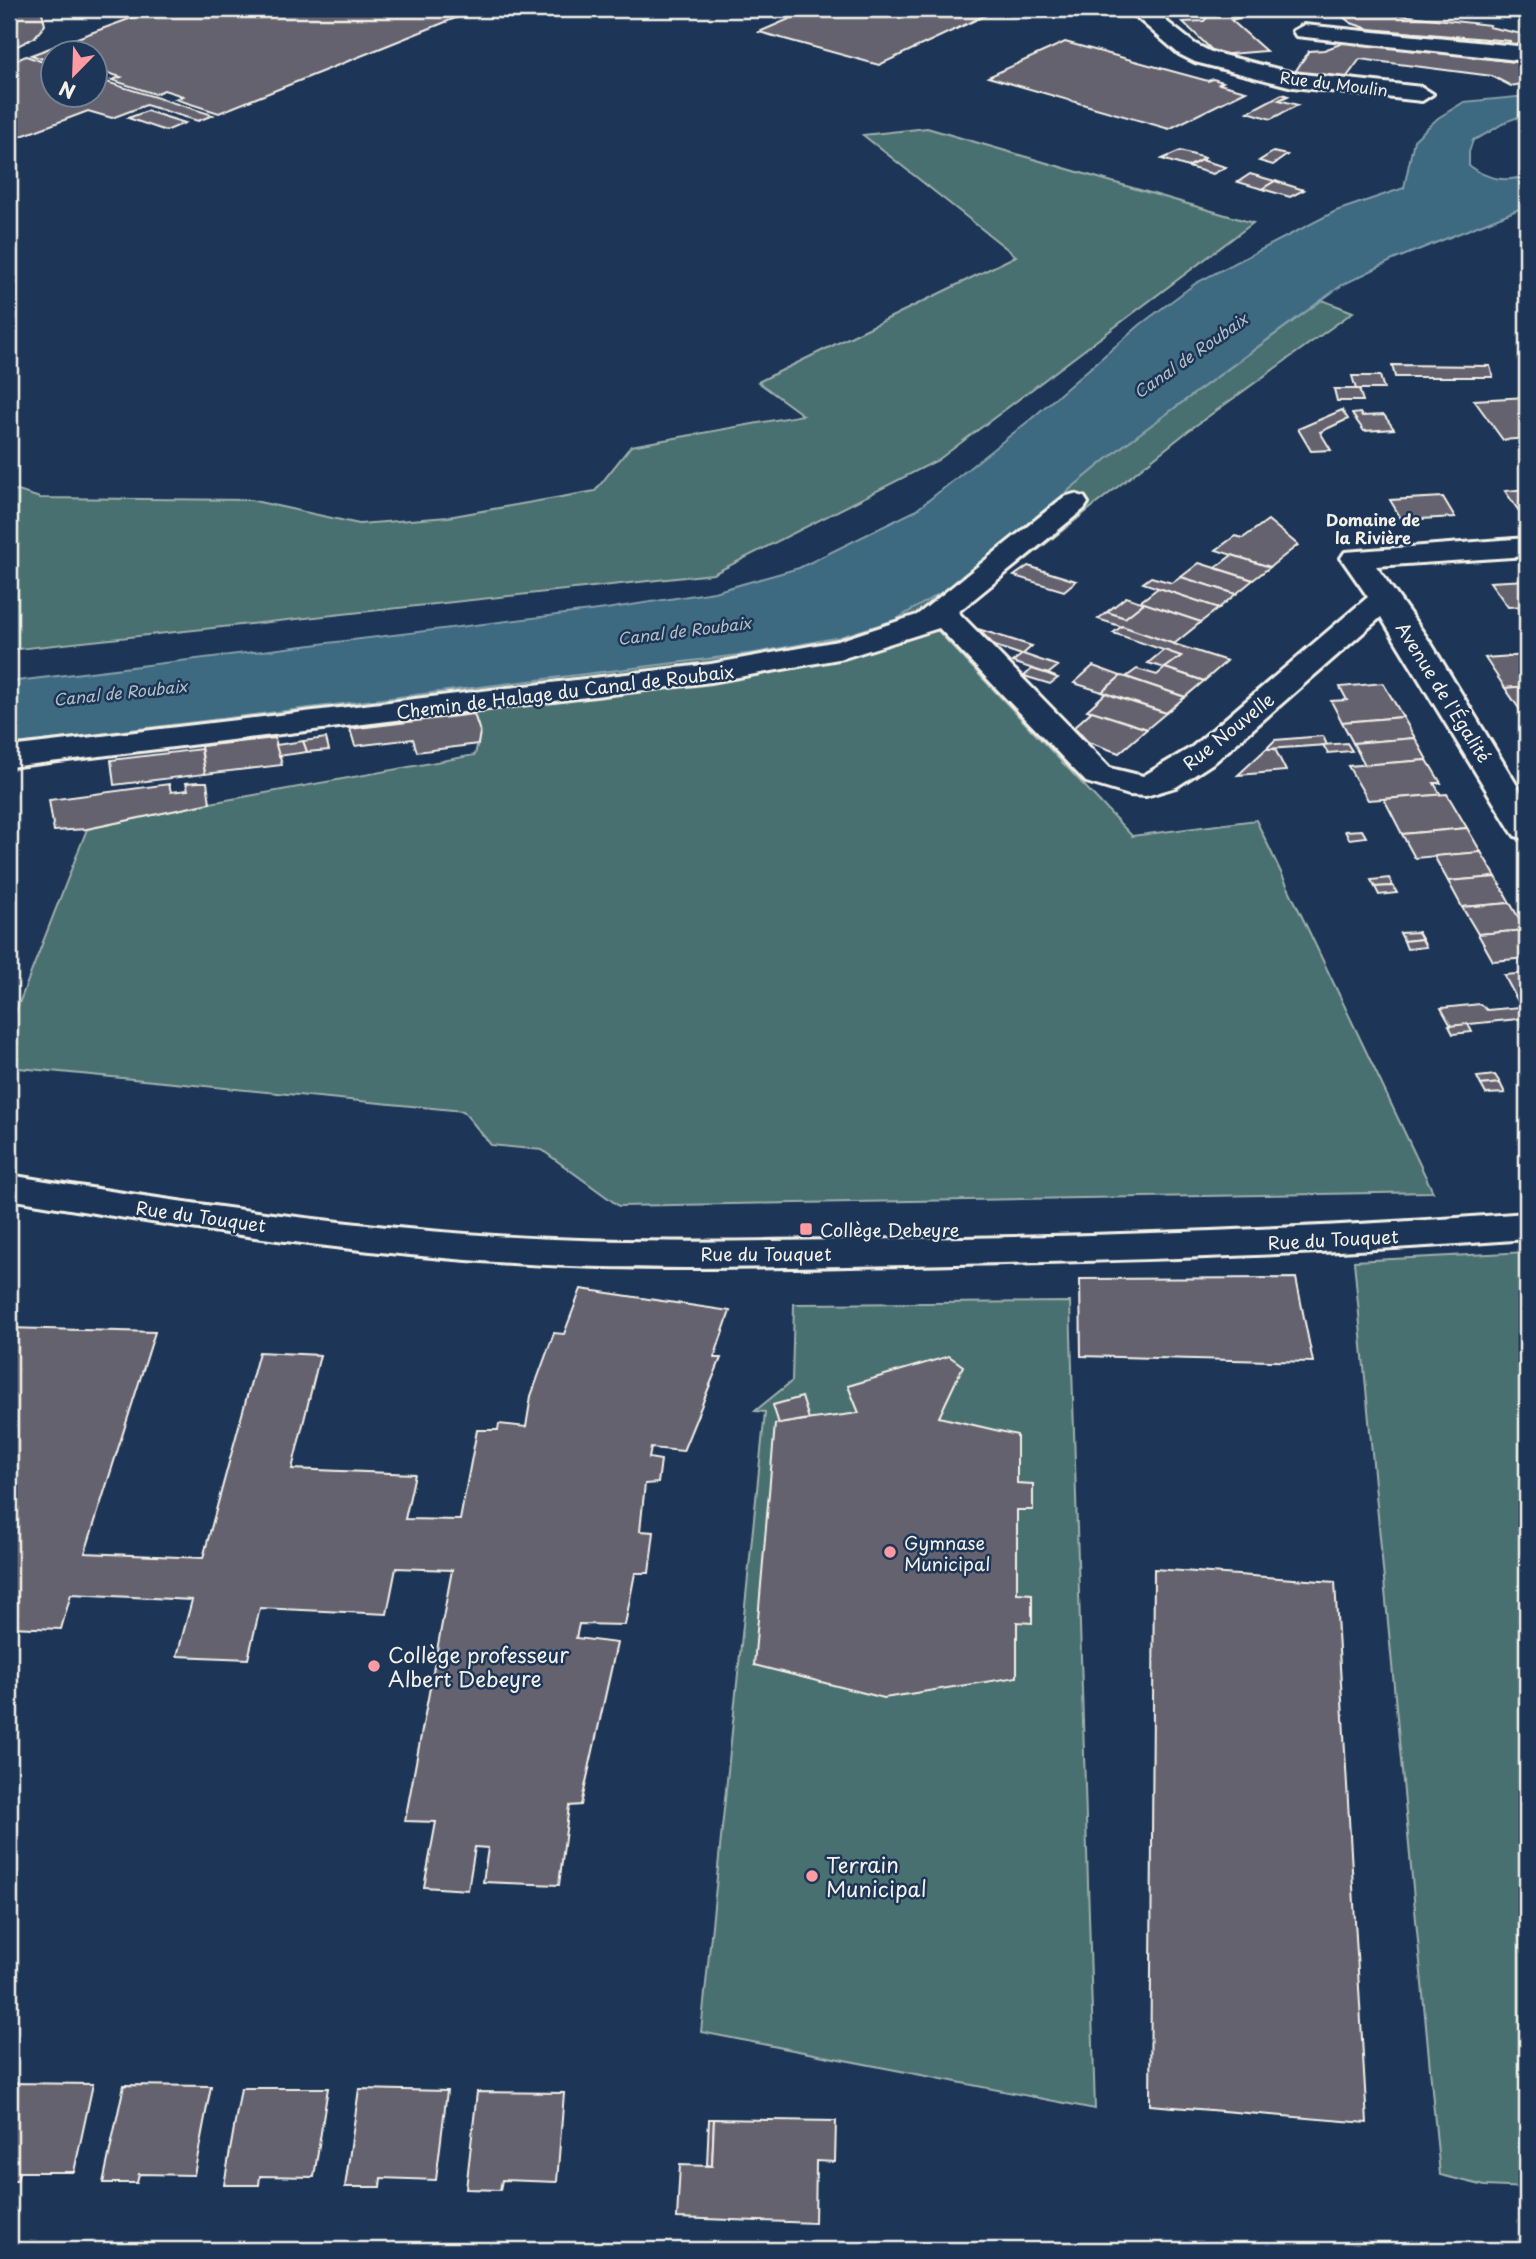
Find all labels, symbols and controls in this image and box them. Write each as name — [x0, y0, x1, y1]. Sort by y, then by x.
north arrow — [38, 38, 108, 108]
street label: Rue du Moulin — [1279, 64, 1389, 102]
text: N — [55, 75, 79, 106]
water label: Canal de Roubaix — [1128, 306, 1253, 403]
district label: Domaine de la Rivière — [1326, 507, 1420, 549]
water label: Canal de Roubaix — [616, 610, 754, 650]
street label: Avenue de l'Égalité — [1390, 616, 1498, 768]
street label: Chemin de Halage du Canal de Roubaix — [395, 657, 735, 725]
water label: Canal de Roubaix — [52, 673, 190, 711]
street label: Rue Nouvelle — [1177, 686, 1280, 776]
street label: Rue du Touquet — [134, 1194, 268, 1238]
place label: Collège Debeyre — [820, 1216, 959, 1243]
marker: Collège Debeyre — [798, 1221, 814, 1237]
street label: Rue du Touquet — [1267, 1222, 1399, 1256]
street label: Rue du Touquet — [700, 1240, 832, 1267]
place label: Gymnase Municipal — [904, 1529, 990, 1577]
marker: Gymnase Municipal — [882, 1544, 898, 1560]
place label: Collège professeur Albert Debeyre — [388, 1638, 569, 1694]
marker: Collège professeur Albert Debeyre — [366, 1658, 382, 1674]
place label: Terrain Municipal — [826, 1848, 927, 1904]
marker: Terrain Municipal — [804, 1868, 820, 1884]

